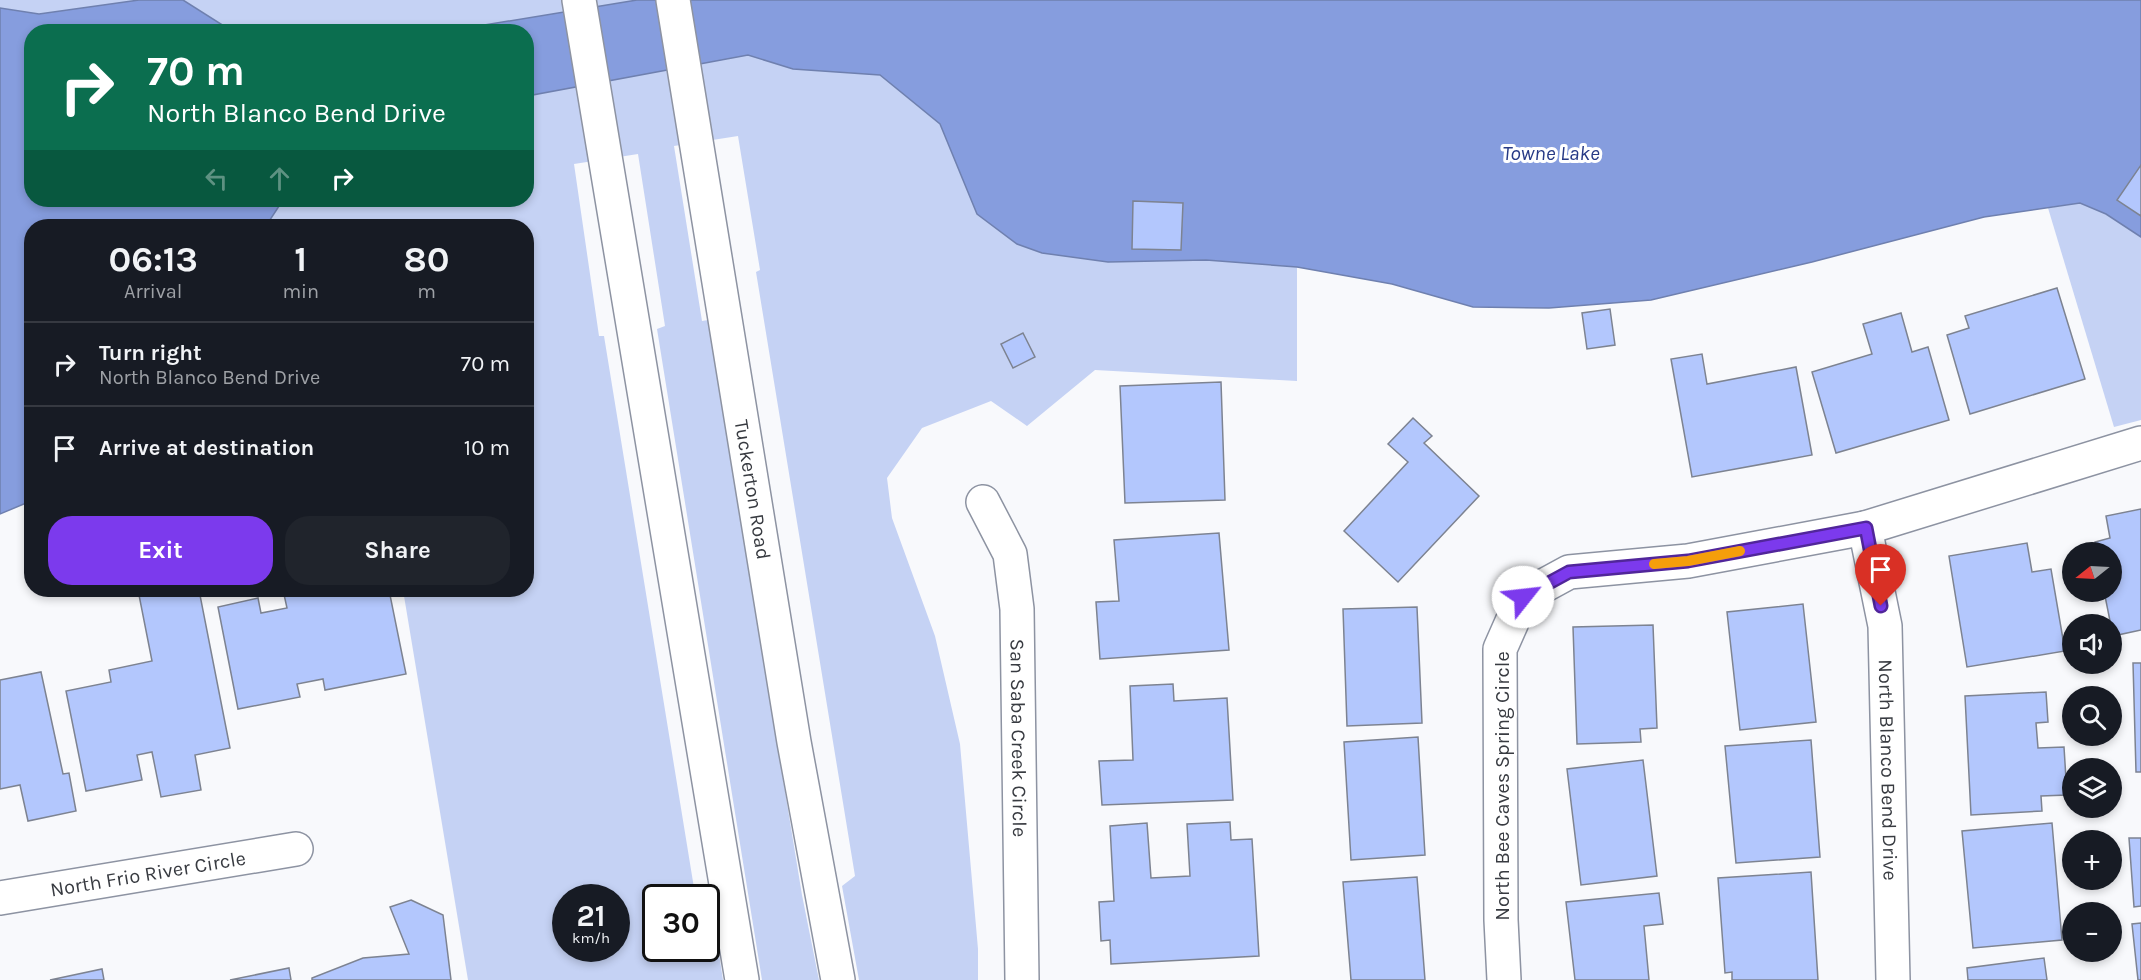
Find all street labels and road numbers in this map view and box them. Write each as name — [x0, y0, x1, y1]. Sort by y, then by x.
street label: Tuckerton Road — [730, 418, 775, 561]
street label: San Saba Creek Circle — [1005, 639, 1031, 837]
street label: North Bee Caves Spring Circle — [1491, 651, 1514, 921]
street label: North Blanco Bend Drive — [1874, 659, 1902, 881]
street label: North Frio River Circle — [49, 846, 248, 901]

